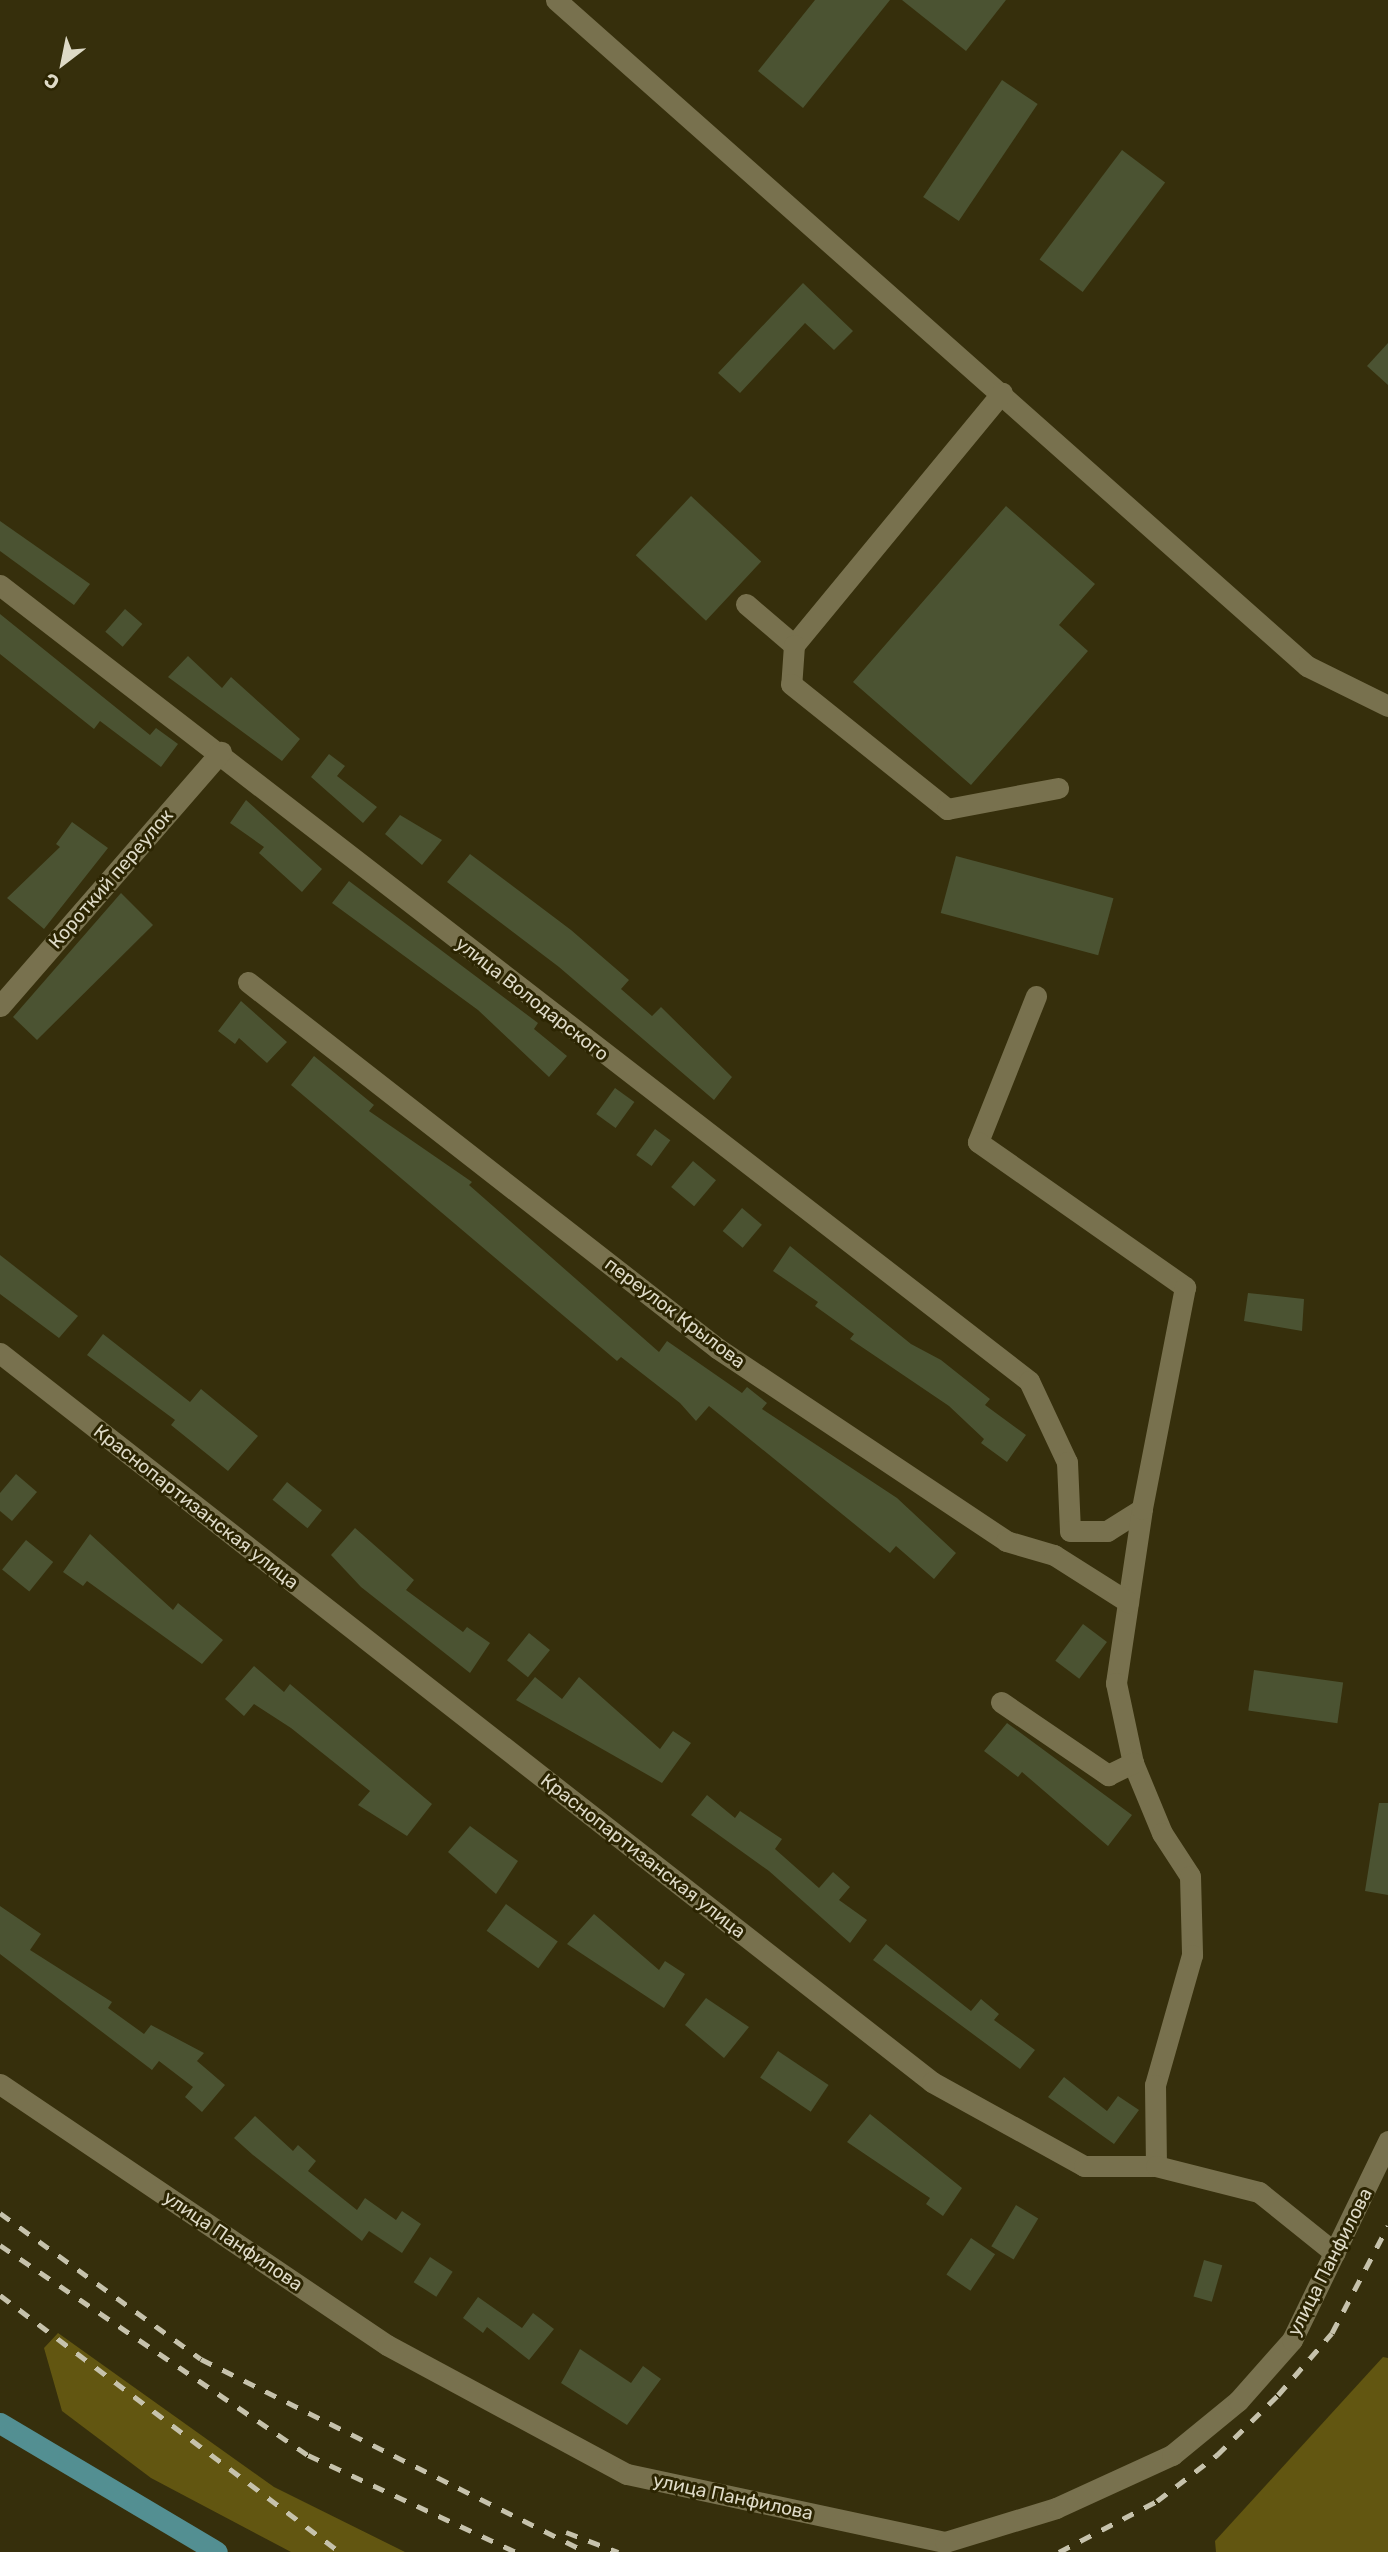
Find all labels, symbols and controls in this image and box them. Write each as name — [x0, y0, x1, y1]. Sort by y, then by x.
north arrow — [28, 28, 98, 98]
text: С — [40, 68, 63, 95]
street label: Короткий переулок — [44, 804, 178, 954]
street label: улица Володарского — [451, 932, 613, 1066]
street label: переулок Крылова — [600, 1253, 750, 1373]
street label: Краснопартизанская улица — [89, 1420, 303, 1594]
street label: Краснопартизанская улица — [536, 1769, 750, 1943]
street label: улица Панфилова — [1283, 2184, 1377, 2340]
street label: улица Панфилова — [159, 2186, 307, 2296]
street label: улица Панфилова — [651, 2469, 815, 2525]

